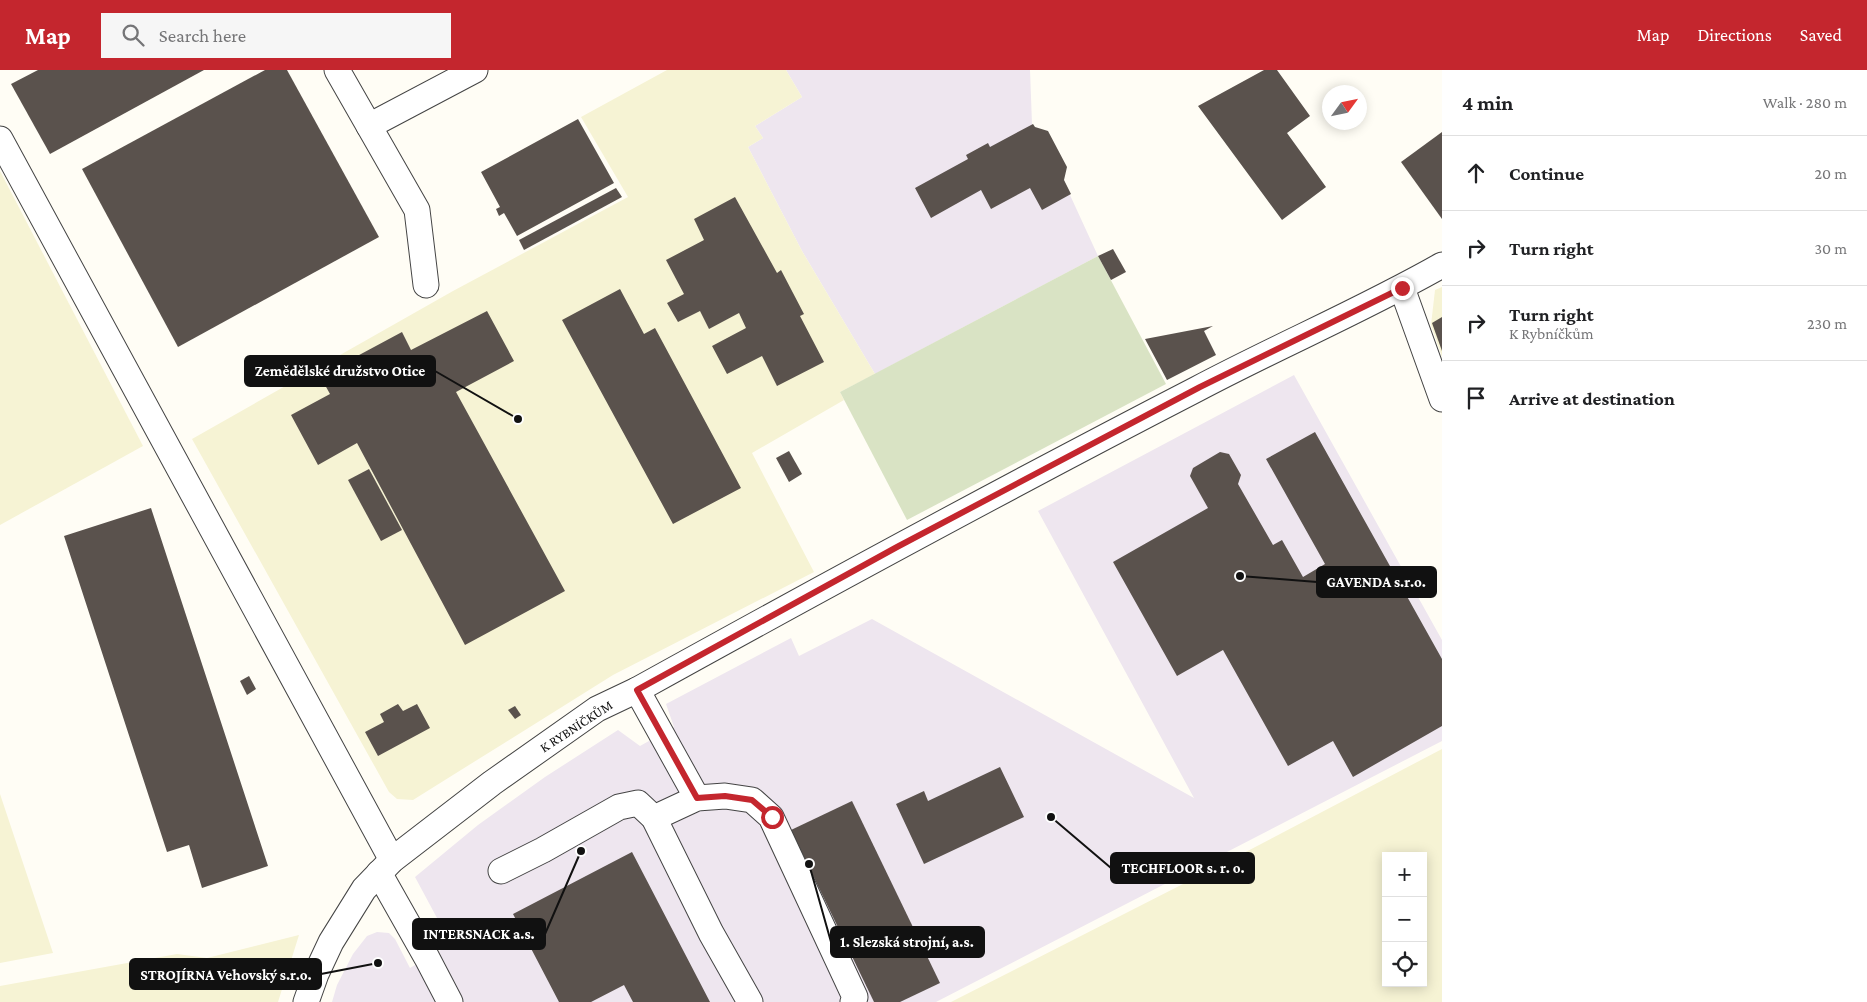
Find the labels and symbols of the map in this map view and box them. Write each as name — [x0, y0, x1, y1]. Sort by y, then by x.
north arrow — [1322, 85, 1367, 130]
route end — [1391, 277, 1414, 300]
callout: Zemědělské družstvo Otice — [245, 356, 435, 386]
text: Zemědělské družstvo Otice — [255, 363, 425, 379]
callout: GAVENDA s.r.o. — [1317, 567, 1436, 597]
text: GAVENDA s.r.o. — [1326, 574, 1426, 590]
street label: K RYBNÍČKŮM — [537, 697, 615, 755]
route start — [761, 806, 784, 829]
callout: TECHFLOOR s. r. o. — [1111, 853, 1254, 883]
text: TECHFLOOR s. r. o. — [1121, 860, 1245, 876]
callout: INTERSNACK a.s. — [413, 919, 545, 949]
text: INTERSNACK a.s. — [423, 926, 535, 942]
callout: 1. Slezská strojní, a.s. — [831, 927, 984, 957]
text: 1. Slezská strojní, a.s. — [840, 934, 974, 951]
callout: STROJÍRNA Vehovský s.r.o. — [130, 959, 321, 989]
text: STROJÍRNA Vehovský s.r.o. — [140, 967, 312, 983]

